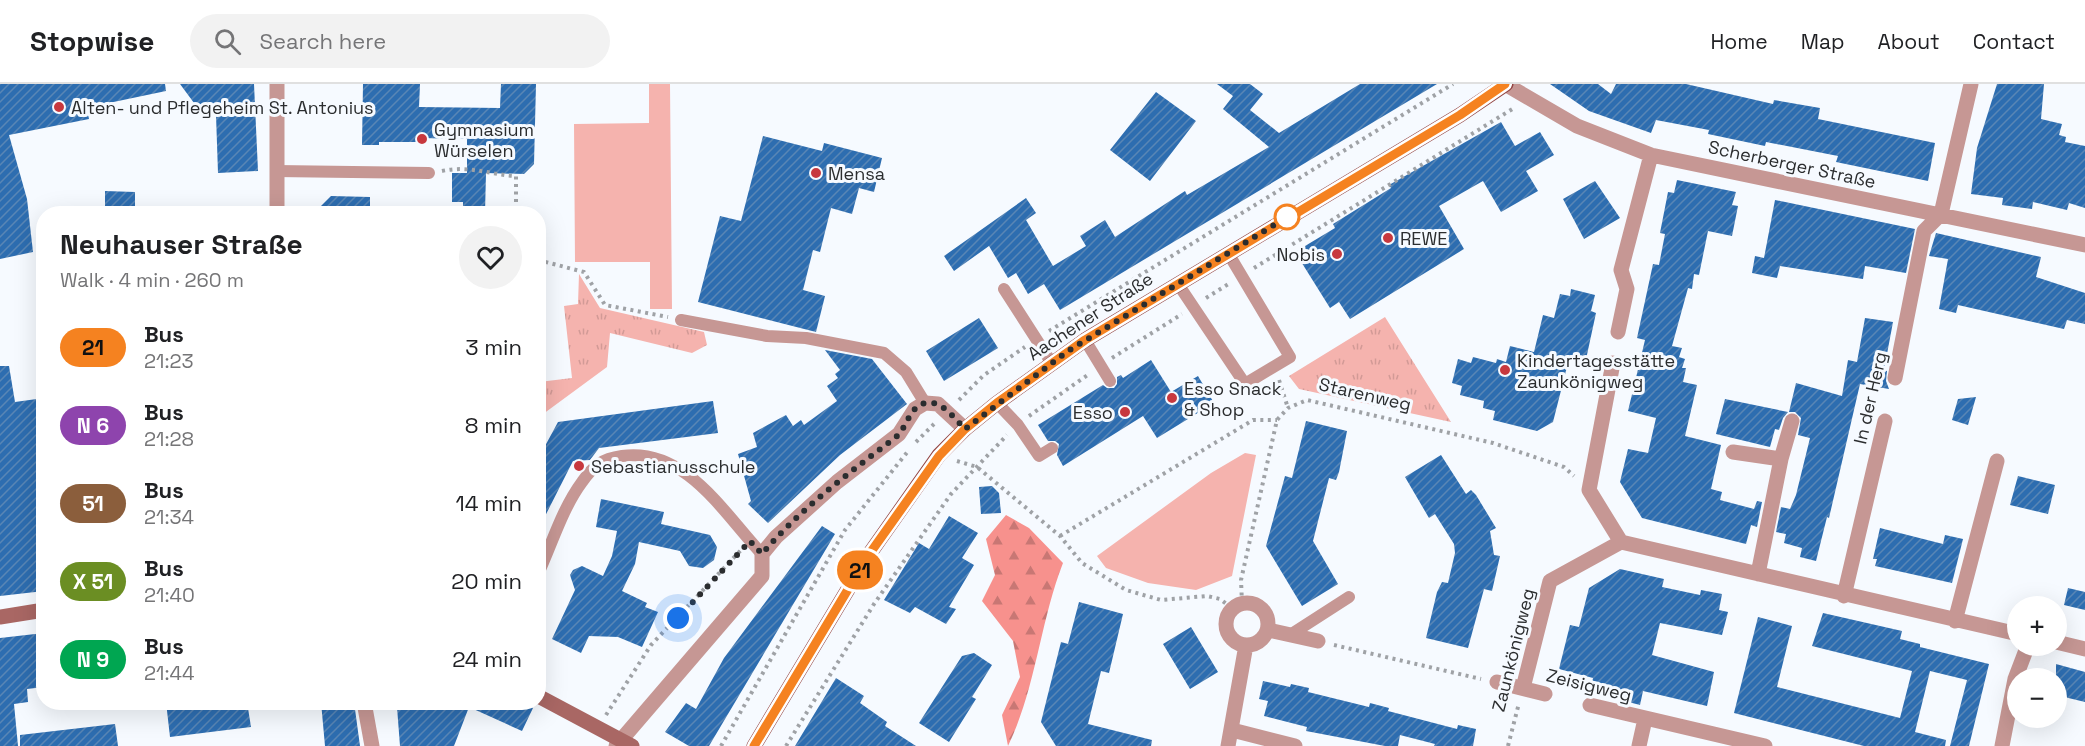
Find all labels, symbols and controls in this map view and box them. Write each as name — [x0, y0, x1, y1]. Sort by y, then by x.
search box — [190, 14, 610, 68]
text: Stopwise — [30, 23, 154, 59]
icon: search — [211, 25, 244, 58]
text: Search here — [259, 27, 386, 55]
text: Home — [1710, 28, 1768, 55]
text: Map — [1801, 28, 1845, 55]
text: About — [1878, 28, 1940, 55]
text: Contact — [1973, 28, 2055, 55]
place label: Alten- und Pflegeheim St. Antonius — [71, 96, 374, 119]
marker: Alten- und Pflegeheim St. Antonius — [52, 100, 66, 114]
place label: Gymnasium Würselen — [434, 118, 534, 162]
marker: Gymnasium Würselen — [415, 132, 429, 146]
street label: Scherberger Straße — [1706, 135, 1878, 193]
place label: Mensa — [828, 162, 885, 185]
marker: Mensa — [809, 166, 823, 180]
unlabelled marker — [1274, 204, 1300, 230]
text: Neuhauser Straße — [60, 226, 303, 262]
button: heart — [459, 226, 522, 289]
place label: REWE — [1400, 227, 1447, 250]
marker: REWE — [1381, 231, 1395, 245]
place label: Nobis — [1276, 243, 1325, 266]
marker: Nobis — [1330, 247, 1344, 261]
text: Walk · 4 min · 260 m — [60, 267, 244, 293]
street label: Aachener Straße — [1023, 267, 1157, 365]
text: Bus — [144, 320, 184, 348]
text: 3 min — [465, 333, 522, 361]
text: 21 — [82, 334, 104, 361]
text: 21:23 — [144, 348, 194, 374]
place label: Kindertagesstätte Zaunkönigweg — [1517, 349, 1675, 393]
street label: In der Herg — [1848, 350, 1892, 446]
marker: Kindertagesstätte Zaunkönigweg — [1498, 363, 1512, 377]
street label: Starenweg — [1317, 372, 1413, 416]
place label: Esso Snack & Shop — [1184, 377, 1282, 421]
marker: Esso Snack & Shop — [1165, 391, 1179, 405]
text: Bus — [144, 398, 184, 426]
place label: Esso — [1073, 401, 1113, 424]
marker: Esso — [1118, 405, 1132, 419]
text: 8 min — [465, 411, 522, 439]
text: N 6 — [77, 412, 109, 439]
text: 21:28 — [144, 426, 194, 452]
place label: Sebastianusschule — [591, 455, 756, 478]
marker: Sebastianusschule — [572, 459, 586, 473]
text: Bus — [144, 476, 184, 504]
text: 14 min — [456, 489, 522, 517]
text: 51 — [82, 490, 104, 517]
text: 21:34 — [144, 504, 194, 530]
line badge: 21 — [833, 550, 887, 590]
text: Bus — [144, 554, 184, 582]
text: 21 — [849, 557, 871, 584]
text: 20 min — [451, 567, 522, 595]
text: X 51 — [73, 568, 113, 595]
text: 21:40 — [144, 582, 195, 608]
street label: Zaunkönigweg — [1487, 586, 1539, 714]
map controls — [2007, 596, 2067, 728]
button: + — [2007, 596, 2067, 656]
your location — [663, 603, 693, 633]
text: Bus — [144, 632, 184, 660]
text: 24 min — [452, 645, 522, 673]
text: N 9 — [77, 646, 109, 673]
text: 21:44 — [144, 660, 194, 686]
street label: Zeisigweg — [1544, 663, 1634, 707]
button: − — [2007, 668, 2067, 728]

